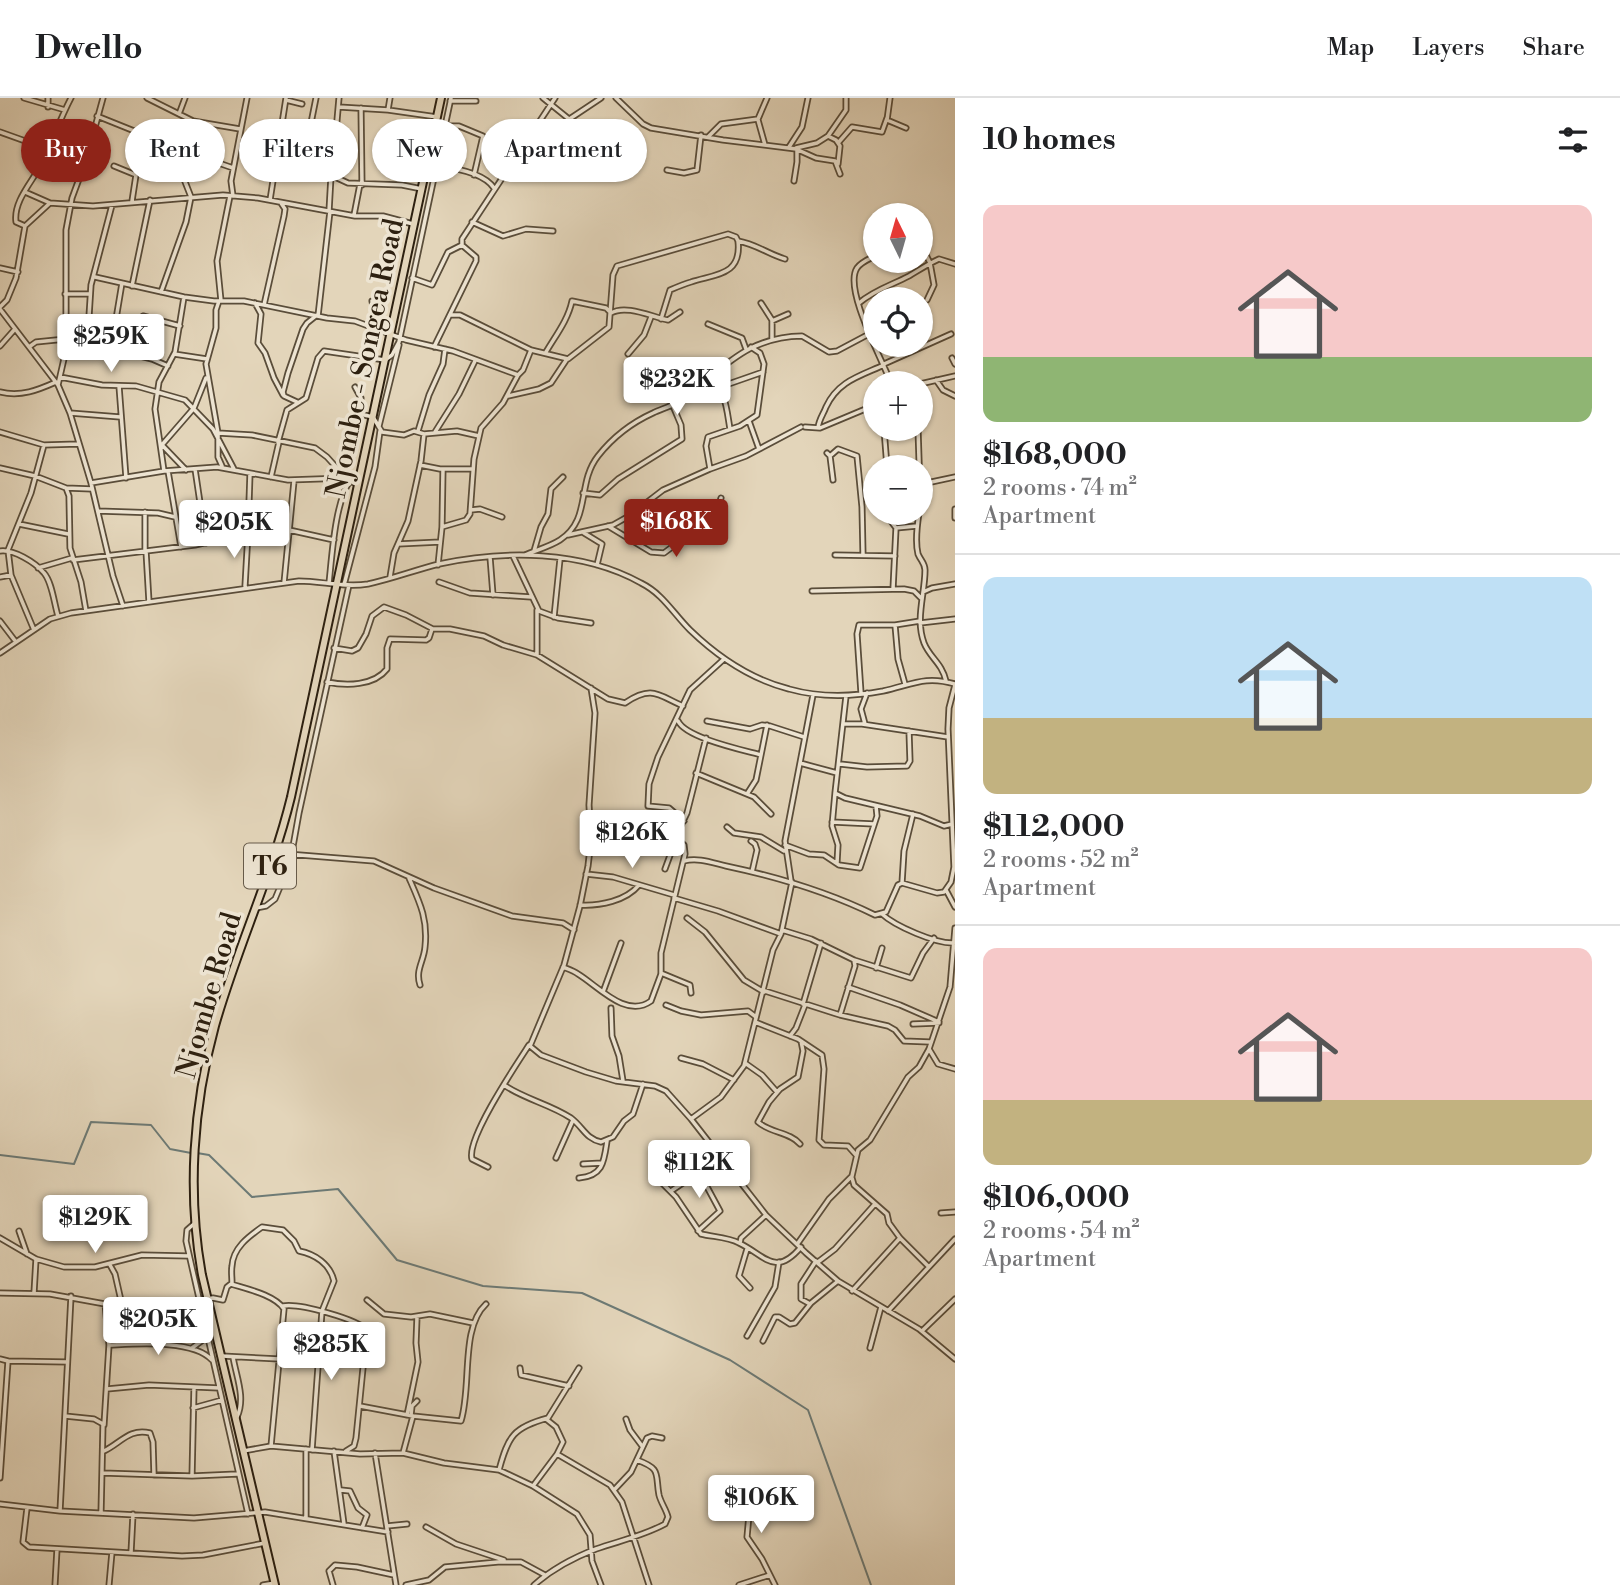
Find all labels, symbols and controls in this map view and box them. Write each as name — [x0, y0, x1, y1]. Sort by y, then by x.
text: Dwello — [35, 28, 143, 69]
text: Map — [1327, 33, 1374, 63]
text: Layers — [1412, 33, 1484, 63]
text: Share — [1522, 33, 1585, 63]
chip: Buy — [21, 119, 111, 182]
chip: Rent — [125, 119, 225, 182]
chip: Filters — [239, 119, 358, 182]
chip: New — [372, 119, 467, 182]
chip: Apartment — [481, 119, 647, 182]
text: 10 homes — [983, 121, 1116, 159]
icon: filters — [1554, 121, 1592, 159]
north arrow — [863, 203, 933, 273]
map controls — [863, 203, 933, 525]
street label: Njombe - Songea Road — [319, 215, 412, 501]
icon: home — [1225, 251, 1351, 377]
button: locate — [863, 287, 933, 357]
pin: $259K — [62, 314, 160, 374]
text: $259K — [73, 323, 149, 351]
pin: $232K — [628, 358, 726, 417]
text: $232K — [640, 366, 714, 394]
button: + — [863, 371, 933, 441]
text: $168,000 — [983, 436, 1127, 474]
button: − — [863, 455, 933, 525]
text: 2 rooms · 74 m² — [983, 474, 1137, 502]
pin: $205K — [185, 500, 283, 560]
pin: $168K — [627, 500, 725, 559]
text: Apartment — [983, 502, 1096, 530]
text: $168K — [640, 508, 712, 536]
text: $205K — [195, 509, 273, 537]
icon: home — [1225, 623, 1351, 749]
text: $112,000 — [983, 808, 1125, 846]
pin: $126K — [583, 810, 681, 870]
text: $126K — [596, 819, 668, 847]
road number: T6 — [244, 844, 296, 888]
text: 2 rooms · 52 m² — [983, 846, 1139, 874]
text: Apartment — [983, 874, 1096, 902]
street label: Njombe Road — [169, 908, 250, 1082]
icon: home — [1225, 994, 1351, 1120]
pin: $112K — [650, 1140, 748, 1200]
text: $112K — [664, 1149, 734, 1177]
text: $106,000 — [983, 1179, 1130, 1217]
pin: $129K — [46, 1196, 144, 1255]
text: $129K — [59, 1204, 131, 1232]
text: 2 rooms · 54 m² — [983, 1217, 1140, 1245]
text: Apartment — [983, 1245, 1096, 1273]
pin: $205K — [109, 1298, 207, 1357]
text: $205K — [119, 1306, 197, 1334]
pin: $285K — [282, 1322, 380, 1382]
text: $285K — [293, 1331, 369, 1359]
pin: $106K — [712, 1476, 810, 1535]
text: $106K — [724, 1484, 798, 1512]

